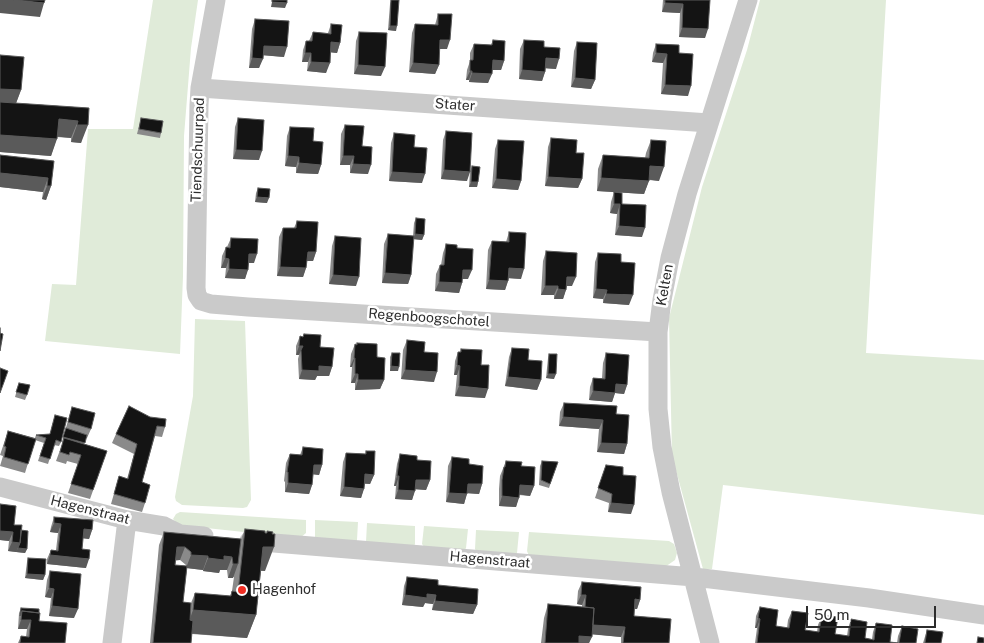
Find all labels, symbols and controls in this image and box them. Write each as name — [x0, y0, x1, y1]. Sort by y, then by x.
street label: Stater — [434, 95, 476, 115]
street label: Tiendschuurpad — [188, 97, 208, 203]
street label: Kelten — [653, 263, 677, 307]
street label: Regenboogschotel — [368, 305, 490, 331]
street label: Hagenstraat — [49, 492, 131, 528]
street label: Hagenstraat — [449, 548, 531, 572]
place label: Hagenhof — [252, 582, 316, 598]
marker: Hagenhof — [236, 584, 248, 596]
scale bar — [809, 596, 939, 628]
text: 50 m — [814, 606, 849, 623]

